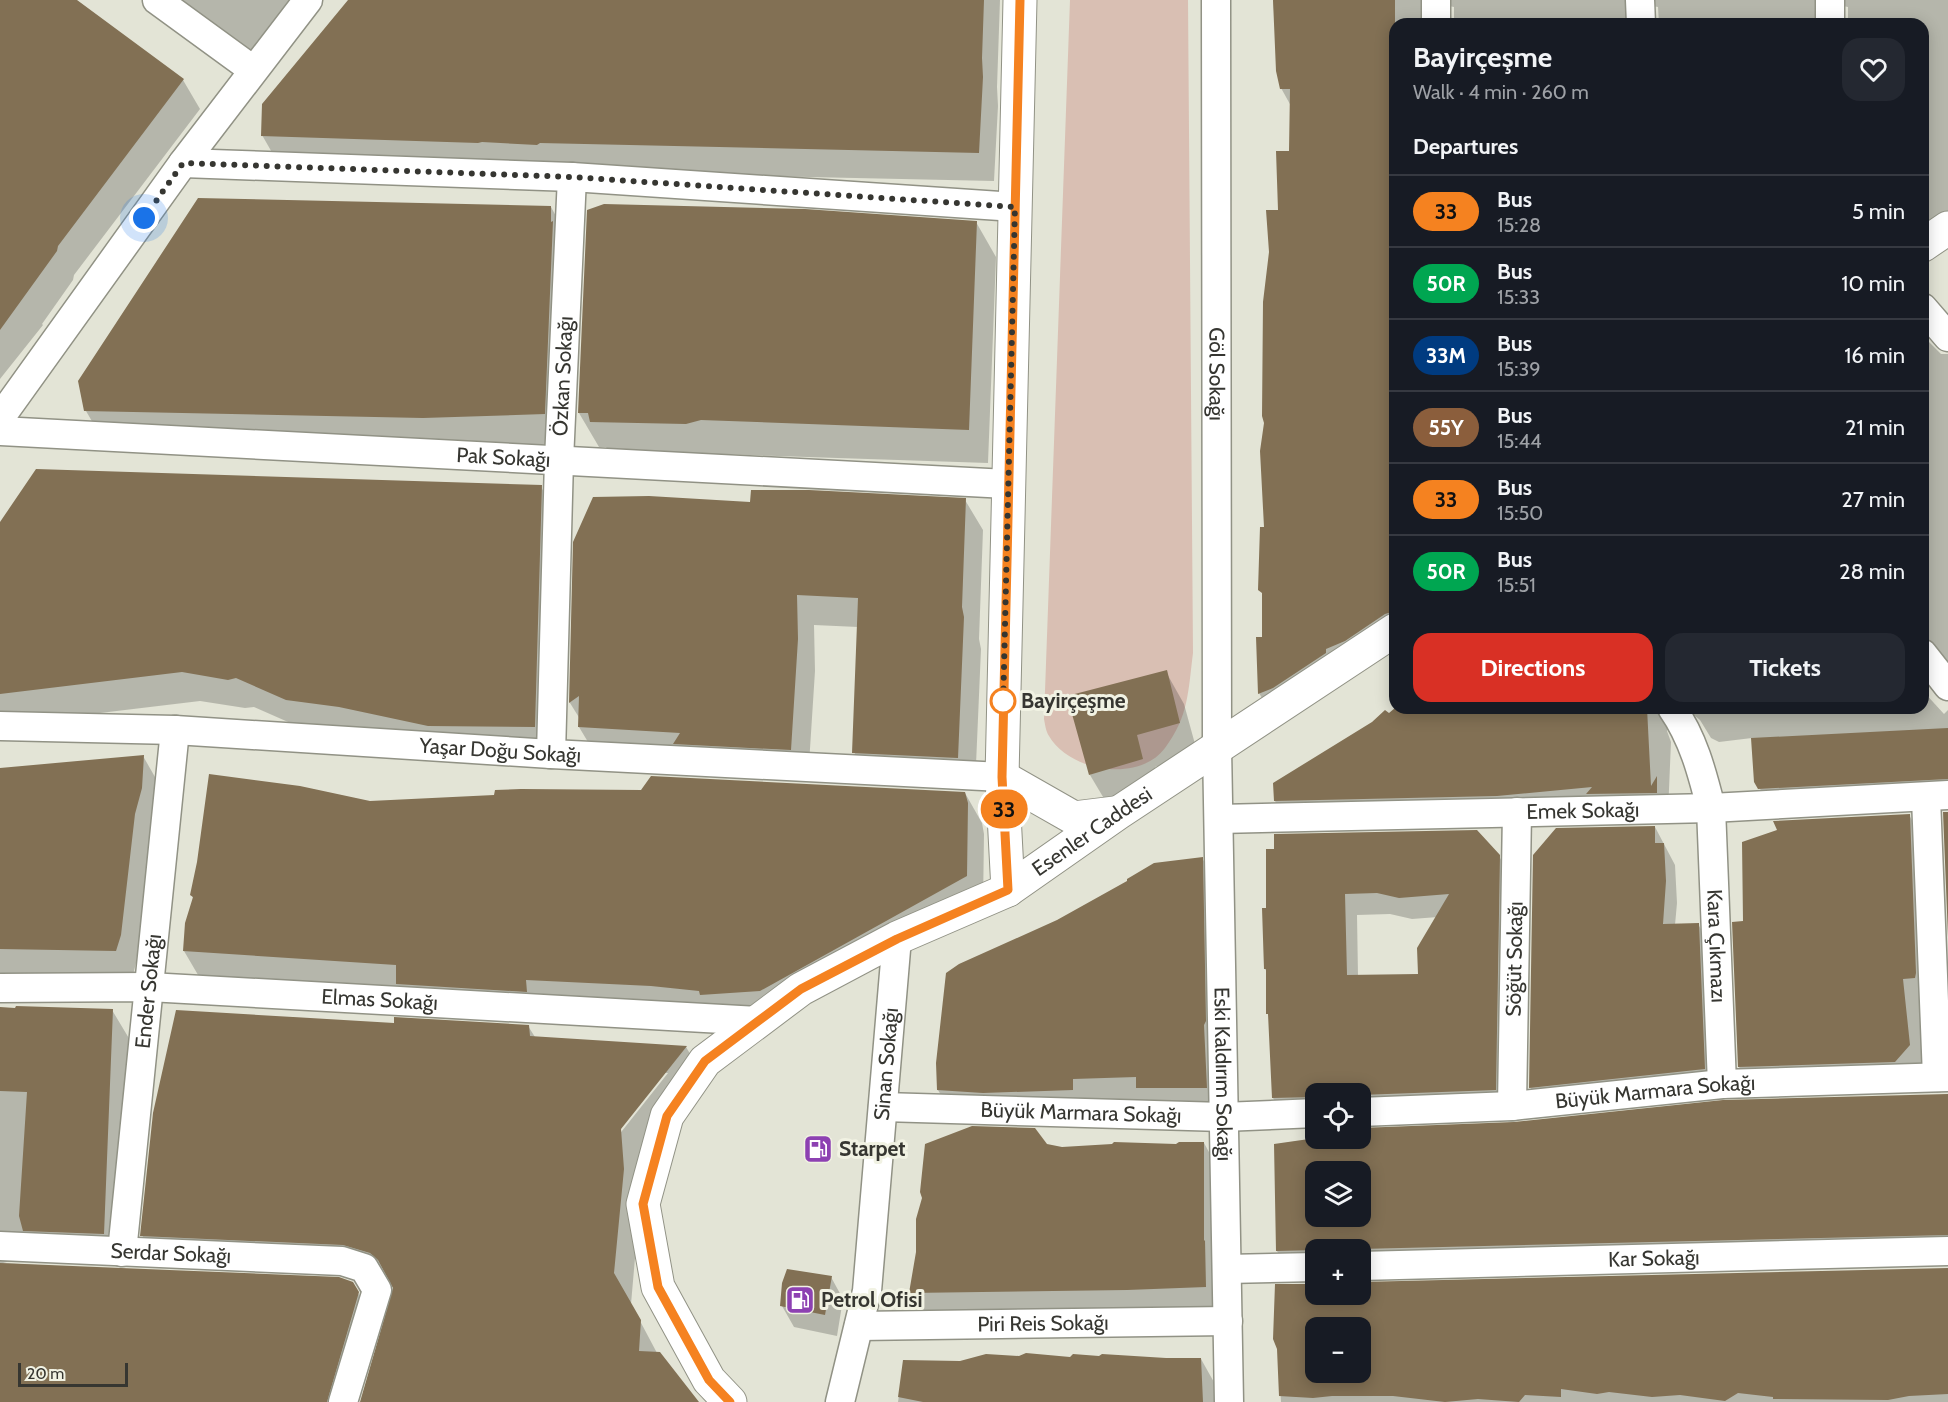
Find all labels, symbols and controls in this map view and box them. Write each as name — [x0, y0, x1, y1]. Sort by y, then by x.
button: heart — [1842, 38, 1905, 101]
text: Bayirçeşme — [1413, 40, 1552, 74]
text: Walk · 4 min · 260 m — [1413, 80, 1589, 104]
text: Departures — [1413, 133, 1518, 160]
text: Bus — [1497, 186, 1532, 213]
text: 5 min — [1852, 198, 1905, 225]
text: 33 — [1435, 199, 1457, 224]
your location — [129, 203, 159, 233]
text: 15:28 — [1497, 213, 1541, 237]
text: Bus — [1497, 258, 1532, 285]
text: 10 min — [1841, 270, 1905, 297]
text: 50R — [1426, 271, 1466, 296]
text: 15:33 — [1497, 285, 1540, 309]
street label: Özkan Sokağı — [547, 316, 578, 437]
street label: Göl Sokağı — [1204, 327, 1230, 421]
text: Bus — [1497, 330, 1532, 357]
text: 16 min — [1844, 342, 1905, 369]
text: 33M — [1426, 343, 1466, 368]
text: 15:39 — [1497, 357, 1541, 381]
text: Bus — [1497, 402, 1532, 429]
text: 21 min — [1845, 414, 1905, 441]
text: 55Y — [1428, 415, 1464, 440]
text: 15:44 — [1497, 429, 1542, 453]
street label: Pak Sokağı — [456, 442, 551, 472]
text: Bus — [1497, 474, 1532, 501]
text: 27 min — [1841, 486, 1905, 513]
text: 33 — [1435, 487, 1457, 512]
text: 15:50 — [1497, 501, 1543, 525]
text: Bus — [1497, 546, 1532, 573]
text: 28 min — [1839, 558, 1905, 585]
text: 50R — [1426, 559, 1466, 584]
text: 15:51 — [1497, 573, 1536, 597]
button: Directions — [1413, 633, 1653, 702]
button: Tickets — [1665, 633, 1905, 702]
marker: Bayirçeşme — [990, 688, 1016, 714]
place label: Bayirçeşme — [1021, 688, 1126, 713]
street label: Yaşar Doğu Sokağı — [418, 733, 582, 768]
street label: Esenler Caddesi — [1027, 781, 1156, 881]
line badge: 33 — [977, 790, 1031, 828]
text: 33 — [993, 797, 1015, 822]
street label: Emek Sokağı — [1526, 797, 1640, 824]
street label: Kara Çıkmazı — [1702, 889, 1732, 1003]
street label: Söğüt Sokağı — [1501, 901, 1527, 1017]
street label: Ender Sokağı — [130, 933, 166, 1050]
street label: Elmas Sokağı — [321, 984, 439, 1015]
street label: Eski Kaldırım Sokağı — [1209, 987, 1238, 1161]
street label: Sinan Sokağı — [869, 1007, 903, 1121]
street label: Büyük Marmara Sokağı — [1554, 1070, 1756, 1113]
map controls — [1305, 1083, 1371, 1383]
button: locate — [1305, 1083, 1371, 1149]
street label: Büyük Marmara Sokağı — [980, 1097, 1182, 1128]
fuel station icon: Starpet — [802, 1133, 834, 1165]
place label: Starpet — [839, 1136, 906, 1161]
button: layers — [1305, 1161, 1371, 1227]
street label: Serdar Sokağı — [110, 1238, 232, 1268]
button: + — [1305, 1239, 1371, 1305]
street label: Kar Sokağı — [1608, 1244, 1700, 1272]
fuel station icon: Petrol Ofisi — [784, 1284, 816, 1316]
place label: Petrol Ofisi — [821, 1287, 922, 1312]
street label: Piri Reis Sokağı — [977, 1310, 1109, 1336]
button: − — [1305, 1317, 1371, 1383]
scale bar — [18, 1360, 128, 1388]
text: 20 m — [27, 1364, 64, 1383]

